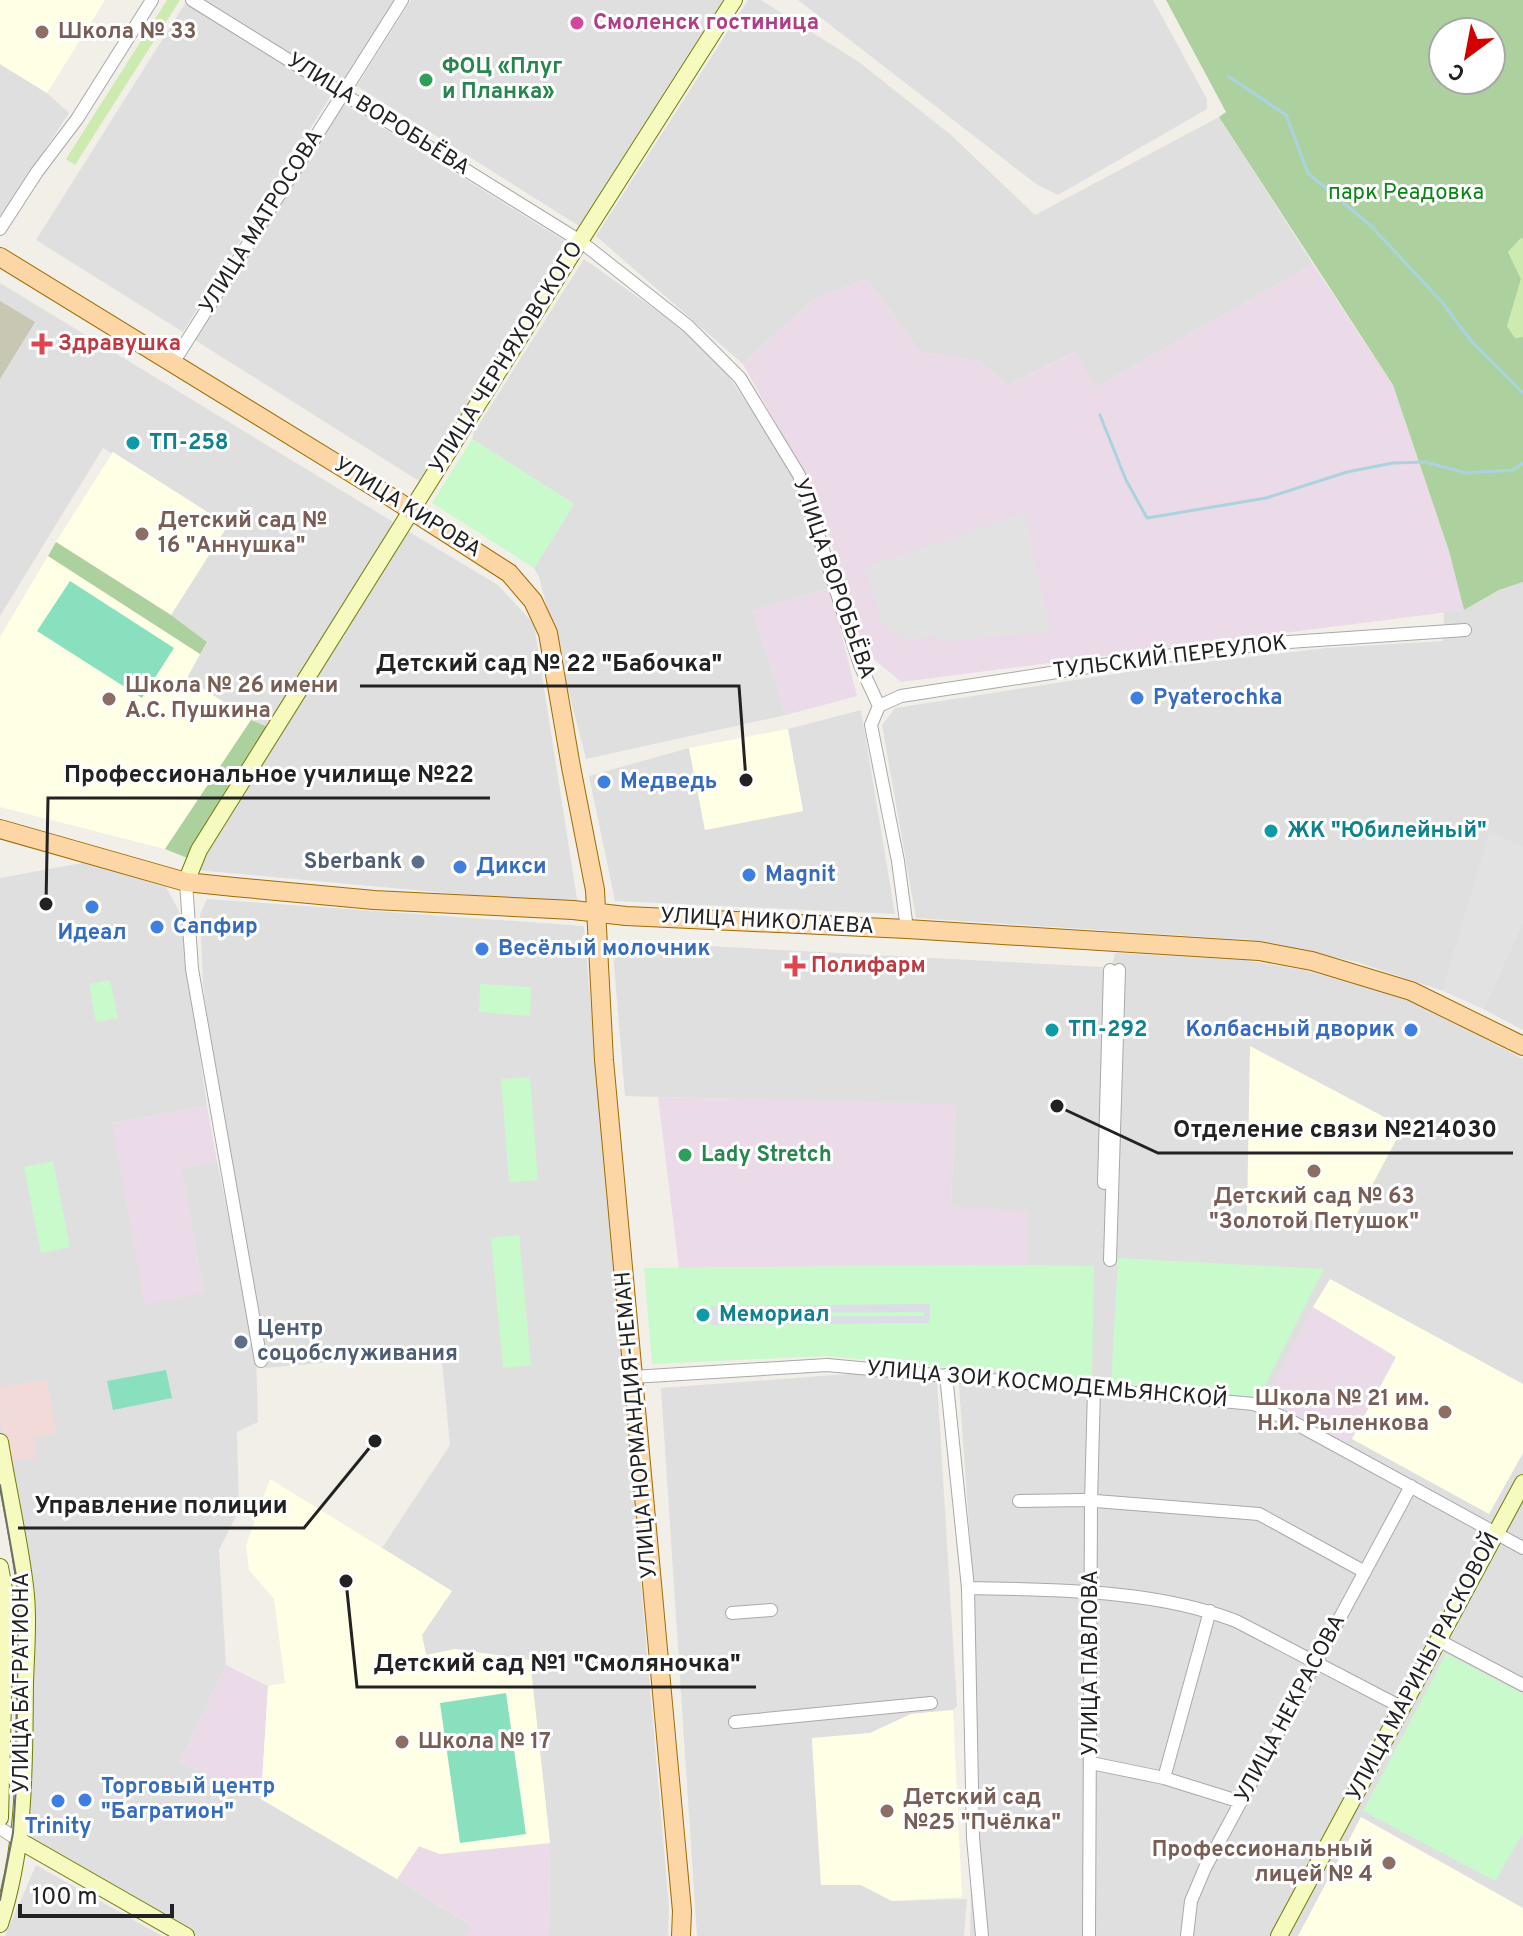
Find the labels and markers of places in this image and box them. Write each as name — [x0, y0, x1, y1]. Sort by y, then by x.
place label: Смоленск гостиница — [593, 10, 819, 37]
marker: Смоленск гостиница — [568, 14, 586, 32]
place label: Школа № 33 — [58, 19, 197, 46]
marker: Школа № 33 — [33, 23, 51, 41]
place label: ФОЦ «Плуг и Планка» — [442, 54, 562, 106]
marker: ФОЦ «Плуг и Планка» — [417, 71, 435, 89]
place label: Здравушка — [58, 331, 181, 358]
marker: Здравушка — [33, 335, 51, 353]
place label: ТП-258 — [149, 430, 229, 457]
marker: ТП-258 — [124, 434, 142, 452]
place label: Детский сад № 16 "Аннушка" — [158, 508, 327, 560]
marker: Детский сад № 16 "Аннушка" — [133, 525, 151, 543]
callout: Детский сад № 22 "Бабочка" — [360, 638, 739, 686]
place label: Школа № 26 имени А.С. Пушкина — [125, 673, 338, 725]
place label: Pyaterochka — [1153, 685, 1283, 712]
marker: Pyaterochka — [1128, 689, 1146, 707]
marker: Школа № 26 имени А.С. Пушкина — [100, 690, 118, 708]
callout: Профессиональное училище №22 — [48, 750, 490, 798]
place label: Медведь — [620, 769, 717, 796]
marker: Медведь — [595, 773, 613, 791]
place label: ЖК "Юбилейный" — [1287, 818, 1487, 845]
marker: ЖК "Юбилейный" — [1262, 822, 1280, 840]
place label: Sberbank — [304, 849, 402, 876]
marker: Sberbank — [409, 853, 427, 871]
place label: Дикси — [476, 854, 547, 881]
marker: Дикси — [451, 858, 469, 876]
place label: Magnit — [765, 862, 836, 889]
marker: Magnit — [740, 866, 758, 884]
marker: Идеал — [83, 898, 101, 916]
place label: Сапфир — [173, 914, 258, 941]
marker: Сапфир — [148, 918, 166, 936]
place label: Идеал — [57, 920, 127, 947]
place label: Весёлый молочник — [498, 936, 710, 963]
marker: Весёлый молочник — [473, 940, 491, 958]
place label: Полифарм — [811, 953, 926, 980]
marker: Полифарм — [786, 957, 804, 975]
place label: ТП-292 — [1068, 1017, 1147, 1044]
place label: Колбасный дворик — [1186, 1017, 1395, 1044]
marker: ТП-292 — [1043, 1021, 1061, 1039]
marker: Колбасный дворик — [1402, 1021, 1420, 1039]
callout: Отделение связи №214030 — [1158, 1105, 1513, 1153]
place label: Lady Stretch — [701, 1142, 832, 1169]
marker: Lady Stretch — [676, 1146, 694, 1164]
marker: Детский сад № 63 "Золотой Петушок" — [1305, 1162, 1323, 1180]
place label: Детский сад № 63 "Золотой Петушок" — [1209, 1184, 1419, 1236]
place label: Мемориал — [719, 1302, 830, 1329]
marker: Мемориал — [694, 1306, 712, 1324]
place label: Центр соцобслуживания — [257, 1316, 458, 1368]
marker: Центр соцобслуживания — [232, 1333, 250, 1351]
place label: Школа № 21 им. Н.И. Рыленкова — [1255, 1386, 1429, 1438]
marker: Школа № 21 им. Н.И. Рыленкова — [1436, 1403, 1454, 1421]
callout: Управление полиции — [18, 1480, 304, 1528]
callout: Детский сад №1 "Смоляночка" — [357, 1639, 756, 1687]
place label: Школа № 17 — [418, 1729, 551, 1756]
marker: Школа № 17 — [393, 1733, 411, 1751]
place label: Торговый центр "Багратион" — [101, 1774, 275, 1826]
place label: Детский сад №25 "Пчёлка" — [903, 1785, 1061, 1837]
marker: Торговый центр "Багратион" — [76, 1791, 94, 1809]
marker: Trinity — [49, 1792, 67, 1810]
marker: Детский сад №25 "Пчёлка" — [878, 1802, 896, 1820]
place label: Trinity — [24, 1814, 92, 1841]
place label: Профессиональный лицей № 4 — [1152, 1837, 1373, 1889]
marker: Профессиональный лицей № 4 — [1380, 1854, 1398, 1872]

